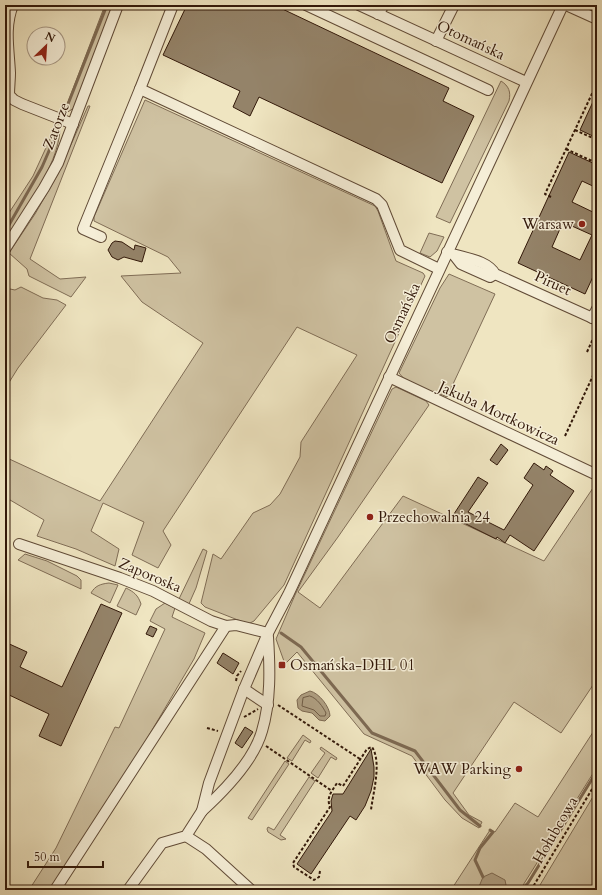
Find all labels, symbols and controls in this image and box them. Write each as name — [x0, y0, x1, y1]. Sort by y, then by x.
street label: Otomańska — [434, 15, 509, 65]
north arrow — [26, 26, 66, 66]
text: N — [43, 29, 58, 46]
street label: Zatorze — [38, 99, 74, 152]
place label: Warsaw — [521, 214, 574, 234]
marker: Warsaw — [577, 219, 587, 229]
street label: Piruet — [531, 266, 575, 300]
street label: Osmańska — [379, 279, 425, 347]
street label: Jakuba Mortkowicza — [433, 375, 563, 450]
place label: Przechowalnia 24 — [378, 507, 490, 527]
marker: Przechowalnia 24 — [365, 512, 375, 522]
street label: Zaporoska — [116, 553, 185, 597]
place label: Osmańska-DHL 01 — [290, 655, 415, 675]
marker: Osmańska-DHL 01 — [277, 660, 287, 670]
place label: WAW Parking — [412, 759, 512, 779]
marker: WAW Parking — [514, 764, 524, 774]
street label: Hołubcowa — [528, 792, 583, 867]
scale bar — [28, 843, 103, 869]
text: 50 m — [34, 849, 61, 865]

